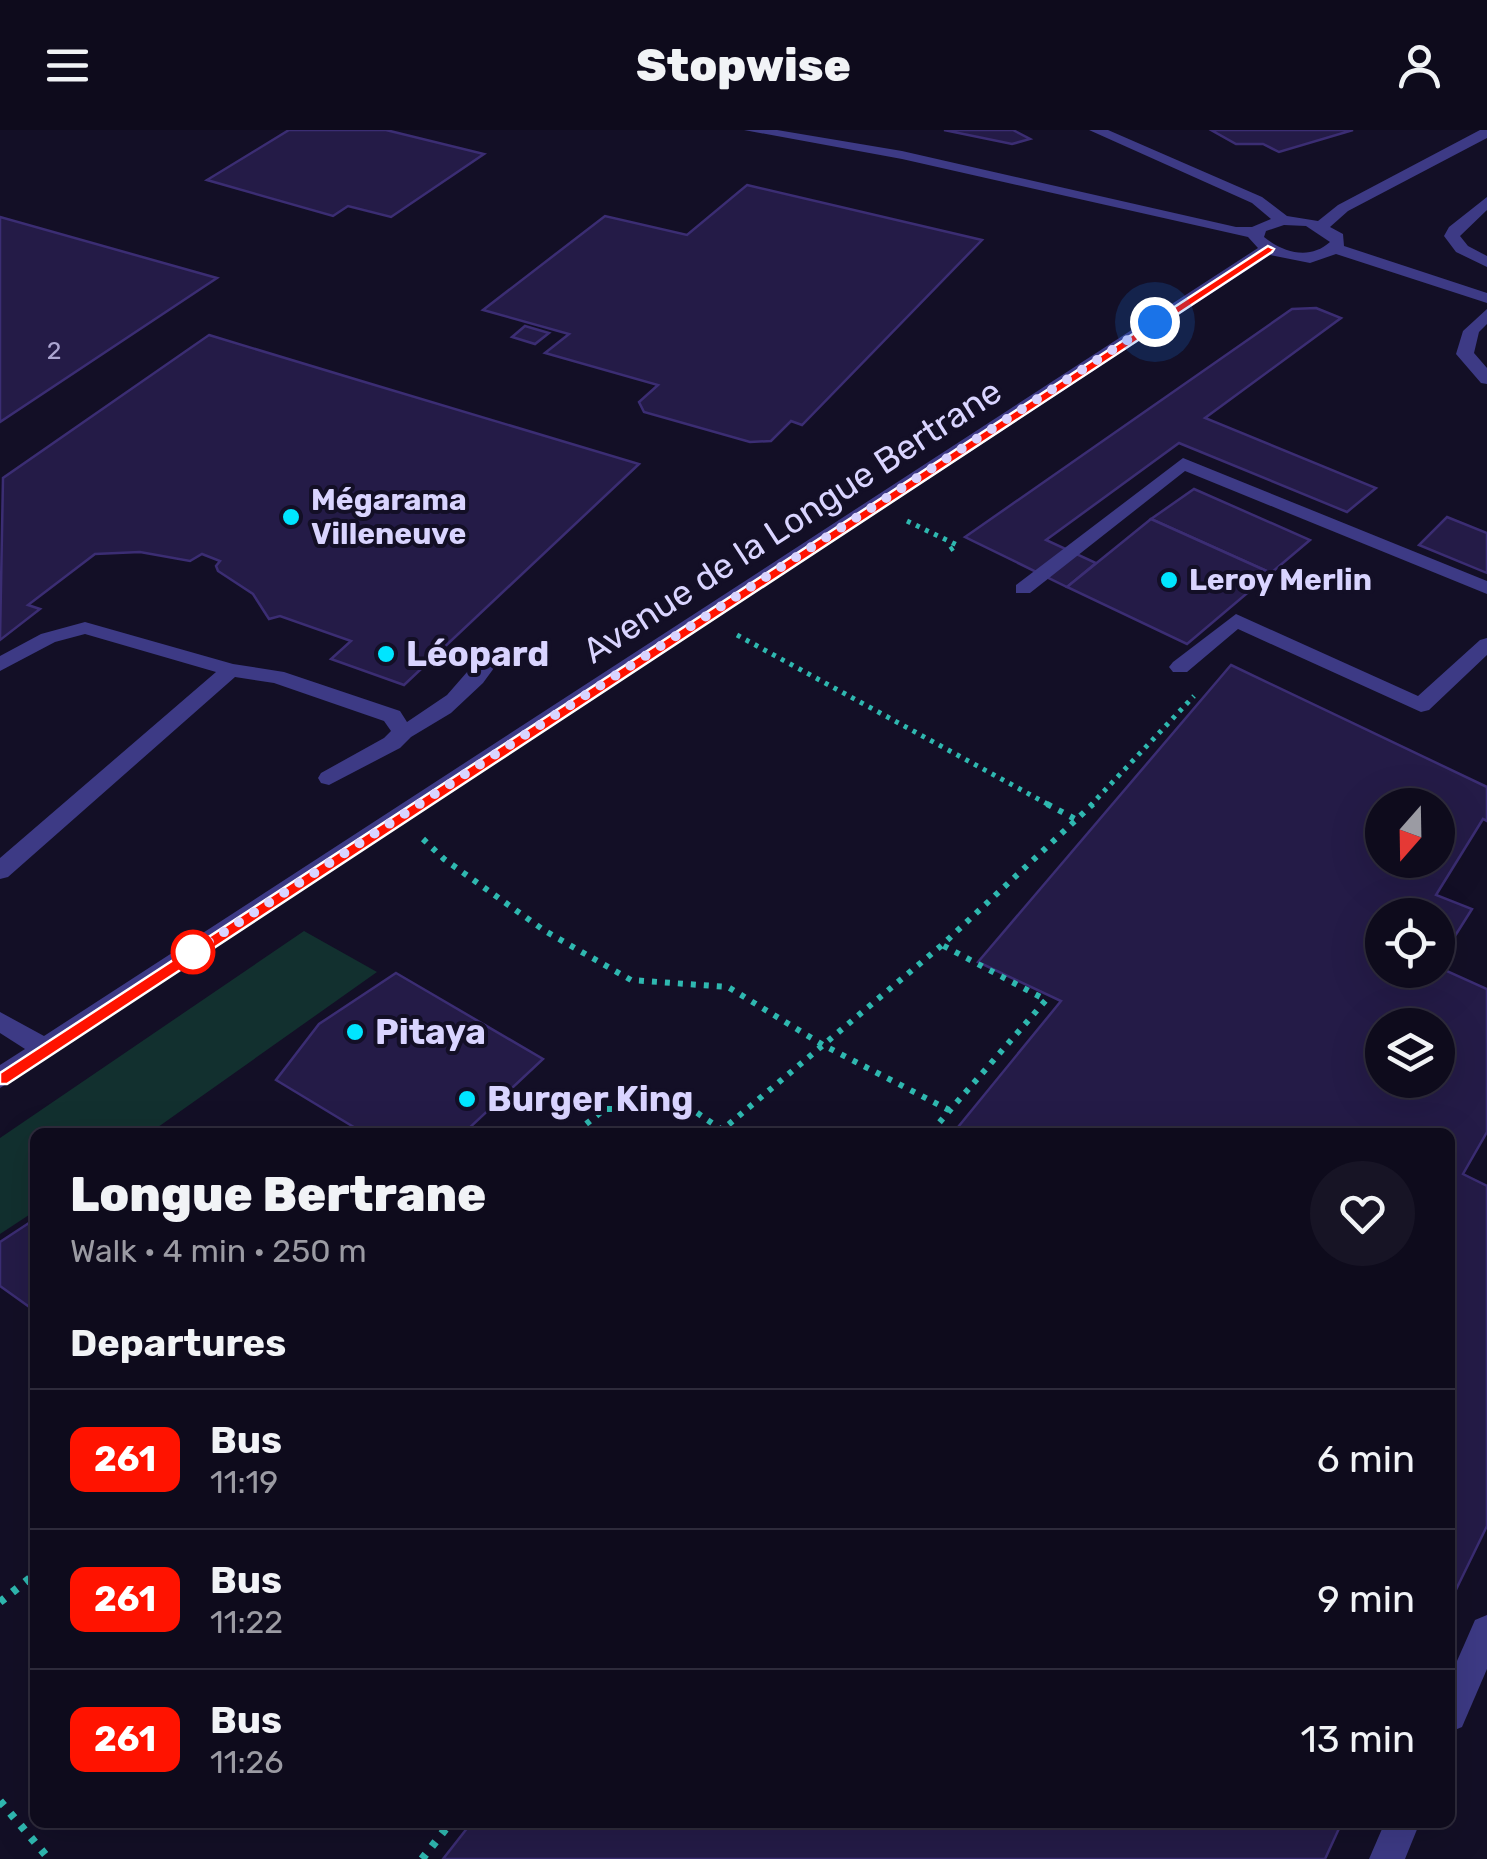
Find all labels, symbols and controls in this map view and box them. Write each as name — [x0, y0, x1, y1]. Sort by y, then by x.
icon: menu — [40, 38, 95, 93]
icon: person — [1392, 38, 1447, 93]
text: Stopwise — [636, 39, 851, 92]
your location — [1130, 297, 1180, 347]
house number: 2 — [47, 336, 61, 365]
street label: Avenue de la Longue Bertrane — [575, 370, 1009, 672]
place label: Mégarama Villeneuve — [311, 482, 467, 552]
marker: Mégarama Villeneuve — [280, 506, 302, 528]
place label: Leroy Merlin — [1189, 562, 1372, 598]
marker: Leroy Merlin — [1158, 569, 1180, 591]
place label: Léopard — [406, 633, 549, 675]
marker: Léopard — [375, 643, 397, 665]
north arrow — [1365, 788, 1455, 878]
map controls — [1365, 788, 1455, 1098]
button: locate — [1365, 898, 1455, 988]
unlabelled marker — [172, 931, 214, 973]
button: layers — [1365, 1008, 1455, 1098]
place label: Pitaya — [375, 1011, 486, 1053]
marker: Pitaya — [344, 1021, 366, 1043]
place label: Burger King — [487, 1078, 693, 1120]
marker: Burger King — [456, 1088, 478, 1110]
button: heart — [1310, 1161, 1415, 1266]
text: Longue Bertrane — [70, 1166, 486, 1223]
text: Walk · 4 min · 250 m — [70, 1232, 367, 1270]
text: Departures — [70, 1320, 286, 1366]
text: Bus — [210, 1417, 282, 1463]
text: 6 min — [1317, 1436, 1415, 1482]
text: 261 — [94, 1438, 156, 1480]
text: 11:19 — [210, 1463, 278, 1501]
text: Bus — [210, 1557, 282, 1603]
text: 9 min — [1317, 1576, 1415, 1622]
text: 261 — [94, 1578, 156, 1620]
text: 11:22 — [210, 1603, 283, 1641]
text: Bus — [210, 1697, 282, 1743]
text: 13 min — [1301, 1716, 1415, 1762]
text: 261 — [94, 1718, 156, 1760]
text: 11:26 — [210, 1743, 284, 1781]

